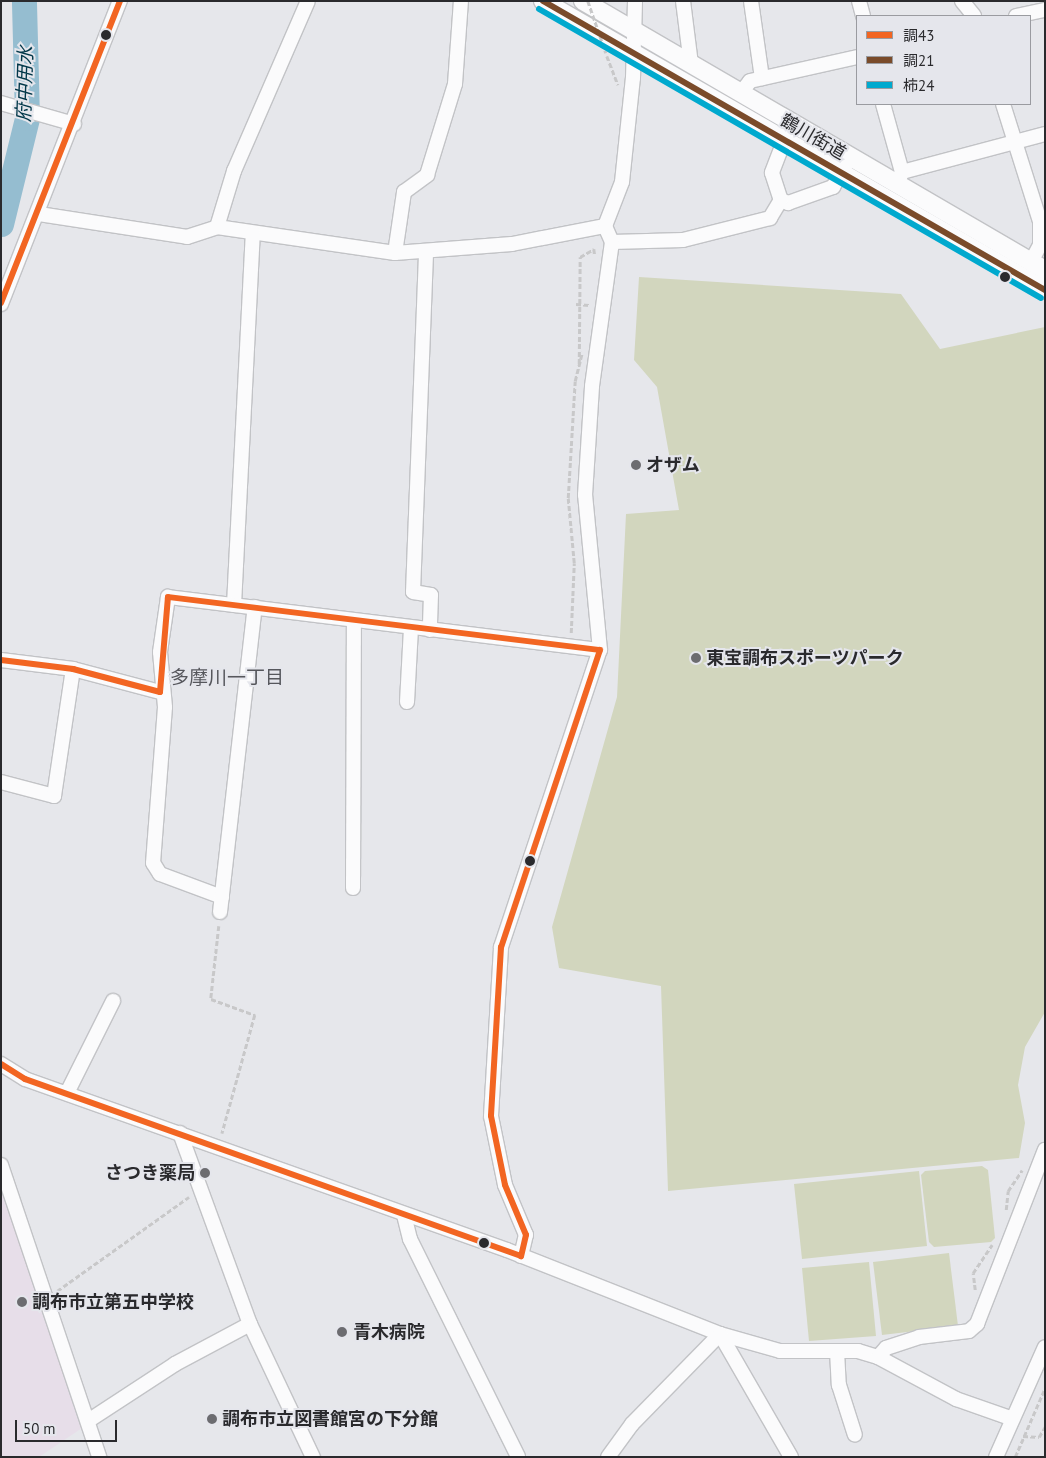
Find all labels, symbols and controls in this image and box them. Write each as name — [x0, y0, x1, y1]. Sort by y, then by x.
legend — [856, 15, 1031, 105]
text: 調43 — [903, 26, 934, 45]
unlabelled marker — [101, 30, 111, 40]
water label: 府中用水 — [12, 46, 38, 122]
text: 調21 — [903, 51, 934, 70]
text: 柿24 — [903, 76, 934, 95]
street label: 鶴川街道 — [776, 110, 850, 164]
unlabelled marker — [1000, 272, 1010, 282]
place label: オザム — [646, 454, 700, 476]
marker: オザム — [630, 459, 642, 471]
place label: 東宝調布スポーツパーク — [706, 647, 904, 669]
marker: 東宝調布スポーツパーク — [690, 652, 702, 664]
district label: 多摩川一丁目 — [170, 667, 284, 689]
unlabelled marker — [525, 856, 535, 866]
place label: さつき薬局 — [105, 1162, 195, 1184]
marker: さつき薬局 — [199, 1167, 211, 1179]
unlabelled marker — [479, 1238, 489, 1248]
place label: 調布市立第五中学校 — [32, 1291, 194, 1313]
marker: 調布市立第五中学校 — [16, 1296, 28, 1308]
place label: 青木病院 — [353, 1321, 425, 1343]
marker: 青木病院 — [335, 1325, 349, 1339]
place label: 調布市立図書館宮の下分館 — [222, 1408, 438, 1430]
scale bar — [18, 1410, 120, 1442]
marker: 調布市立図書館宮の下分館 — [206, 1413, 218, 1425]
text: 50 m — [23, 1419, 56, 1438]

